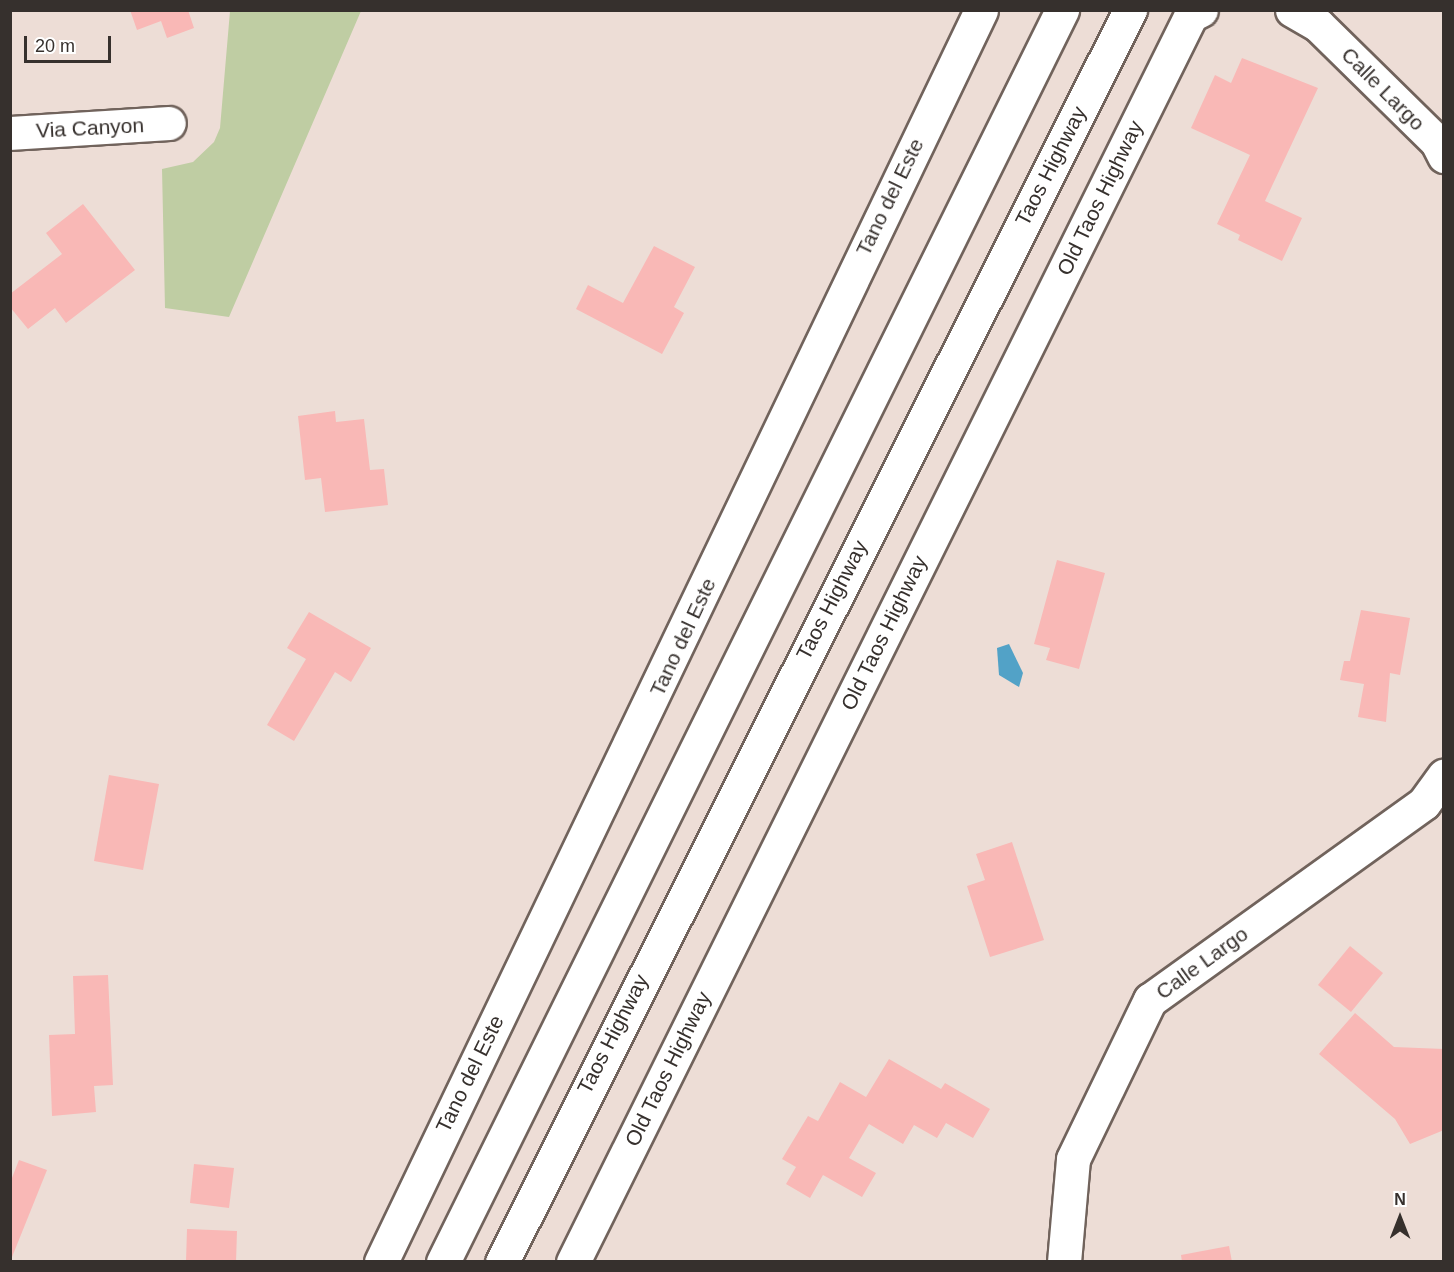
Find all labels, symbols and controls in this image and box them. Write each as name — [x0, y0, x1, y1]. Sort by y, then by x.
scale bar — [27, 24, 114, 62]
text: 20 m — [35, 36, 75, 56]
street label: Calle Largo — [1336, 42, 1430, 136]
street label: Taos Highway — [1010, 102, 1092, 230]
street label: Via Canyon — [35, 113, 145, 143]
street label: Old Taos Highway — [1052, 116, 1148, 280]
street label: Tano del Este — [851, 134, 929, 260]
street label: Taos Highway — [791, 536, 873, 664]
street label: Old Taos Highway — [836, 551, 932, 715]
street label: Tano del Este — [645, 574, 721, 700]
street label: Calle Largo — [1151, 921, 1253, 1005]
street label: Taos Highway — [572, 970, 654, 1098]
street label: Old Taos Highway — [620, 987, 716, 1151]
street label: Tano del Este — [431, 1011, 509, 1137]
north arrow — [1370, 1188, 1430, 1248]
text: N — [1394, 1191, 1406, 1208]

